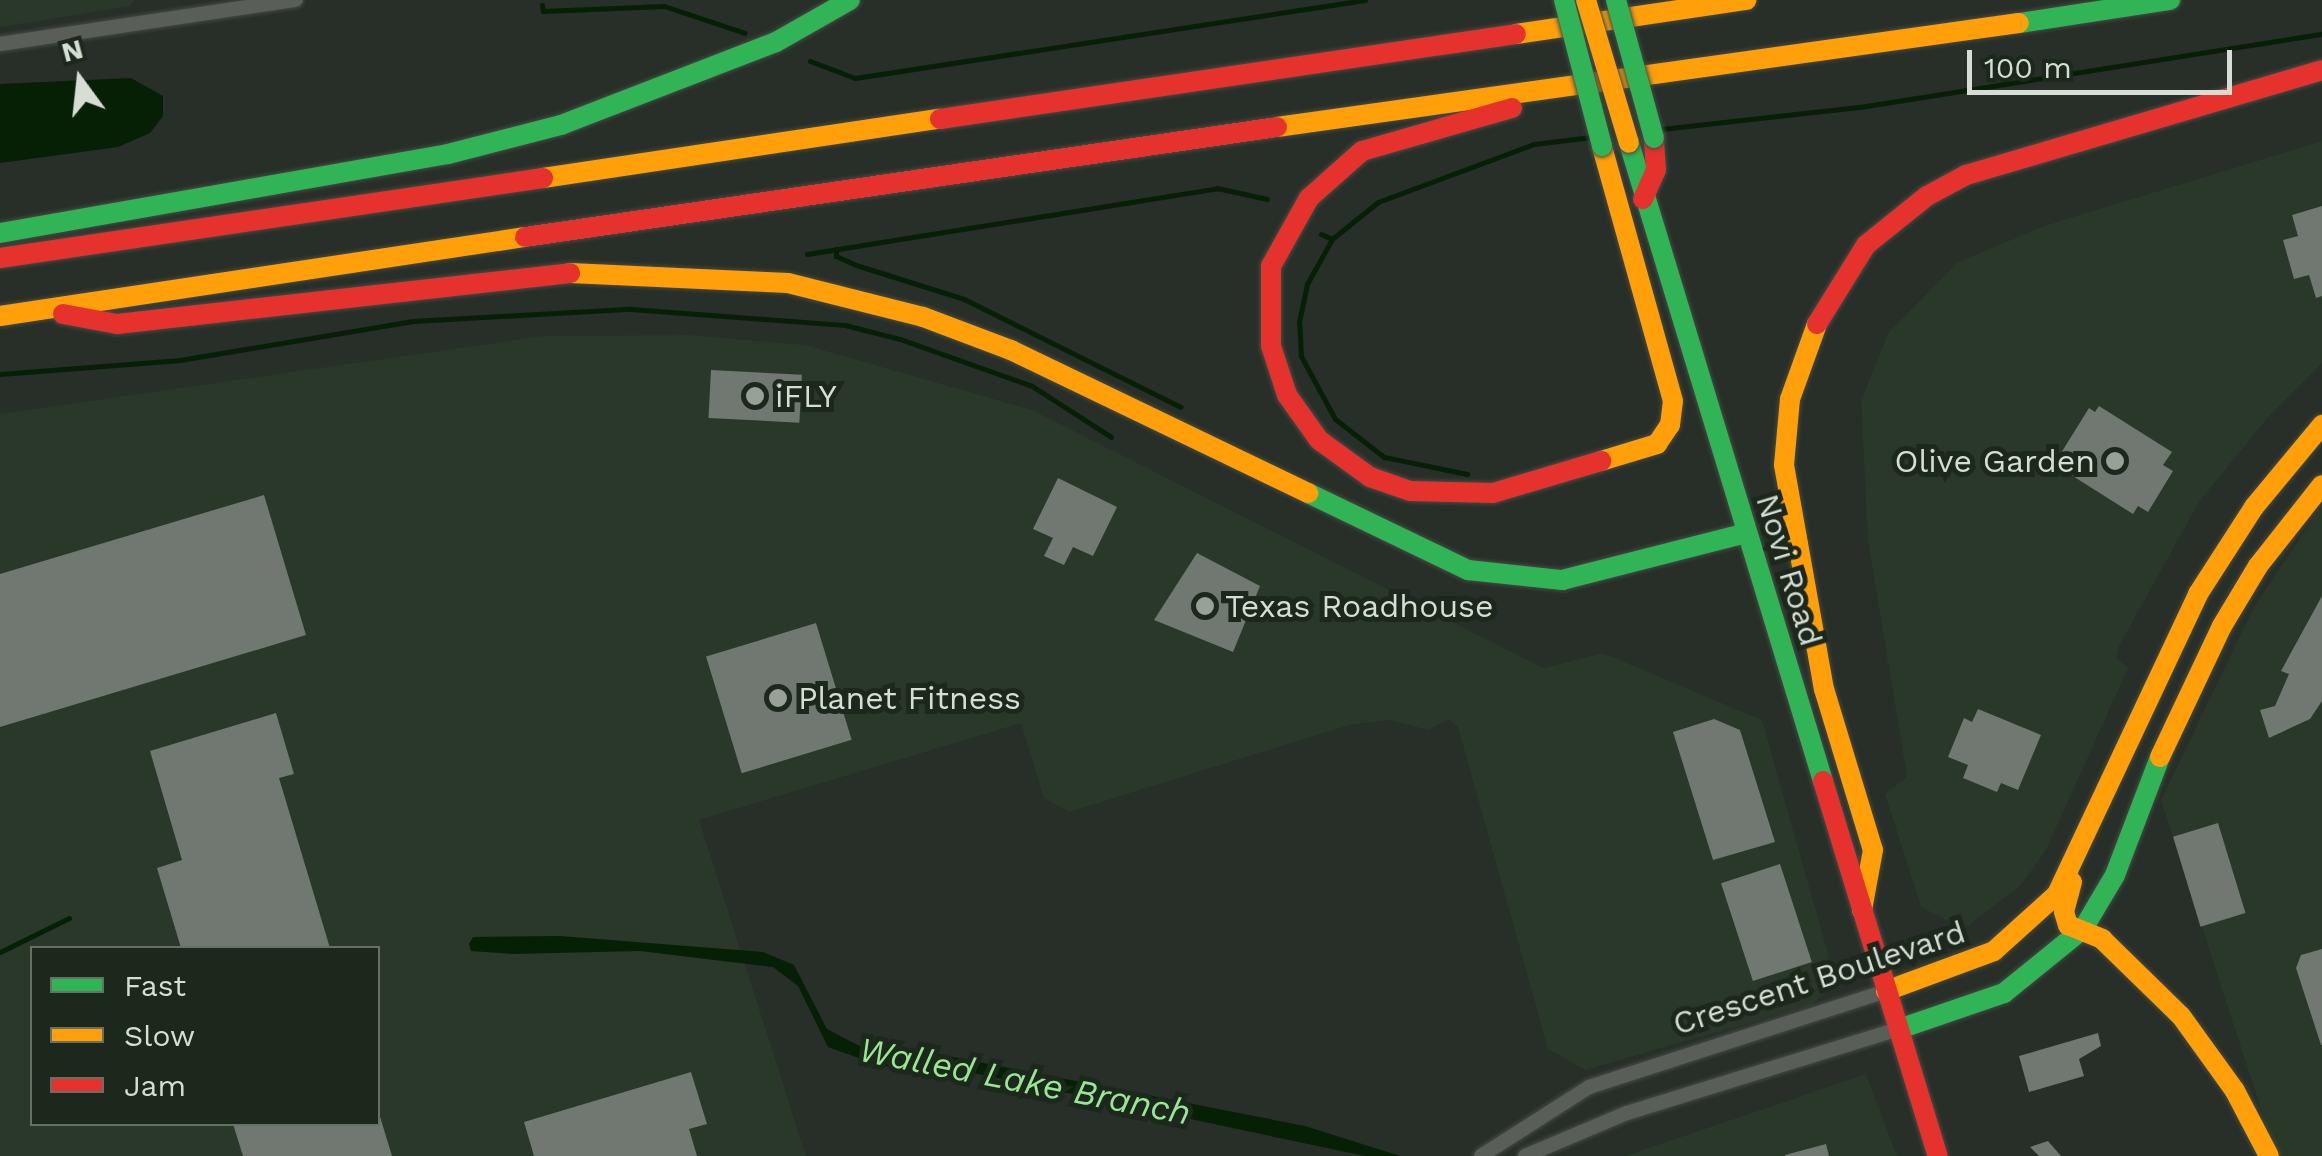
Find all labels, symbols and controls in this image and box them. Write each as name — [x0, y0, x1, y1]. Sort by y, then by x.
north arrow — [30, 30, 130, 130]
scale bar — [1972, 30, 2237, 92]
text: N — [58, 32, 86, 69]
text: 100 m — [1984, 50, 2072, 85]
place label: iFLY — [775, 377, 837, 415]
marker: iFLY — [744, 385, 766, 407]
place label: Olive Garden — [1895, 442, 2095, 480]
marker: Olive Garden — [2104, 450, 2126, 472]
street label: Novi Road — [1748, 490, 1830, 650]
place label: Texas Roadhouse — [1225, 587, 1493, 625]
marker: Texas Roadhouse — [1194, 595, 1216, 617]
place label: Planet Fitness — [798, 679, 1021, 717]
marker: Planet Fitness — [767, 687, 789, 709]
street label: Crescent Boulevard — [1668, 913, 1970, 1043]
legend — [30, 946, 380, 1126]
text: Fast — [124, 968, 186, 1003]
text: Slow — [124, 1018, 195, 1053]
water label: Walled Lake Branch — [856, 1028, 1194, 1134]
text: Jam — [124, 1068, 186, 1103]

